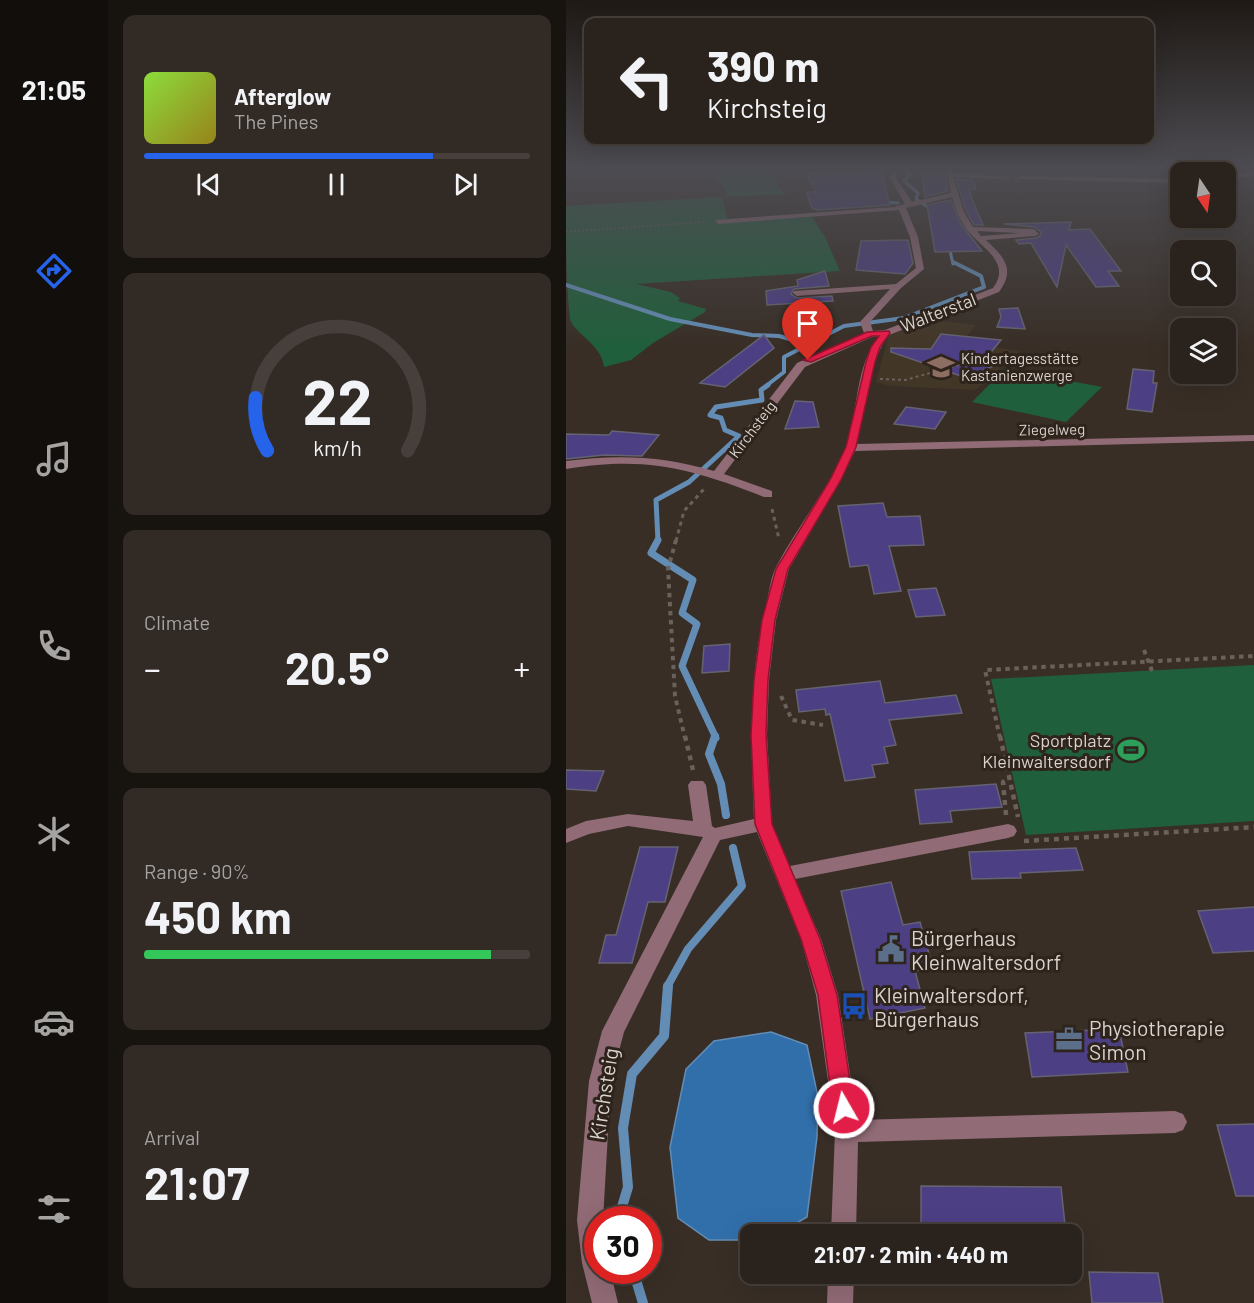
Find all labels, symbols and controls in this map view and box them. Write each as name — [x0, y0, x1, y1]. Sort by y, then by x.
text: 390 m — [707, 40, 819, 90]
icon: left — [608, 42, 686, 120]
text: 21:05 — [22, 73, 86, 105]
text: Afterglow — [234, 83, 331, 109]
text: Kirchsteig — [707, 91, 827, 123]
text: The Pines — [234, 109, 318, 133]
north arrow — [1170, 162, 1236, 228]
map controls — [1170, 162, 1236, 384]
icon: previous — [192, 168, 225, 201]
icon: pause — [320, 168, 353, 201]
icon: next — [449, 168, 482, 201]
button: search — [1170, 240, 1236, 306]
icon: directions — [33, 250, 75, 292]
street label: Walterstal — [897, 288, 979, 336]
pin — [782, 298, 833, 360]
icon: arrive — [791, 307, 824, 340]
button: layers — [1170, 318, 1236, 384]
place label: Kindertagesstätte Kastanienzwerge — [961, 349, 1079, 384]
school or university icon: Kindertagesstätte Kastanienzwerge — [926, 352, 956, 382]
text: 22 — [302, 363, 372, 437]
street label: Kirchsteig — [725, 397, 779, 461]
street label: Ziegelweg — [1019, 419, 1085, 439]
text: km/h — [313, 435, 361, 460]
icon: music — [33, 438, 75, 480]
text: Climate — [144, 610, 210, 634]
icon: phone — [33, 625, 75, 667]
text: 20.5° — [285, 640, 389, 694]
text: − — [144, 648, 161, 688]
text: + — [514, 648, 530, 688]
place label: Sportplatz Kleinwaltersdorf — [982, 729, 1111, 772]
sports icon: Sportplatz Kleinwaltersdorf — [1116, 735, 1146, 765]
icon: climate — [33, 813, 75, 855]
text: Range · 90% — [144, 859, 249, 883]
text: 450 km — [144, 889, 292, 943]
place label: Bürgerhaus Kleinwaltersdorf — [911, 925, 1061, 974]
public building icon: Bürgerhaus Kleinwaltersdorf — [876, 934, 906, 964]
place label: Kleinwaltersdorf, Bürgerhaus — [874, 982, 1029, 1031]
bus stop icon: Kleinwaltersdorf, Bürgerhaus — [839, 991, 869, 1021]
icon: car — [33, 1001, 75, 1043]
place label: Physiotherapie Simon — [1089, 1015, 1225, 1064]
office icon: Physiotherapie Simon — [1054, 1024, 1084, 1054]
street label: Kirchsteig — [583, 1046, 623, 1142]
position arrow — [812, 1076, 876, 1140]
text: Arrival — [144, 1125, 200, 1149]
text: 21:07 — [144, 1155, 249, 1209]
icon: filters — [33, 1188, 75, 1230]
speed limit sign: 30 — [584, 1206, 662, 1284]
text: 21:07 · 2 min · 440 m — [814, 1241, 1008, 1267]

